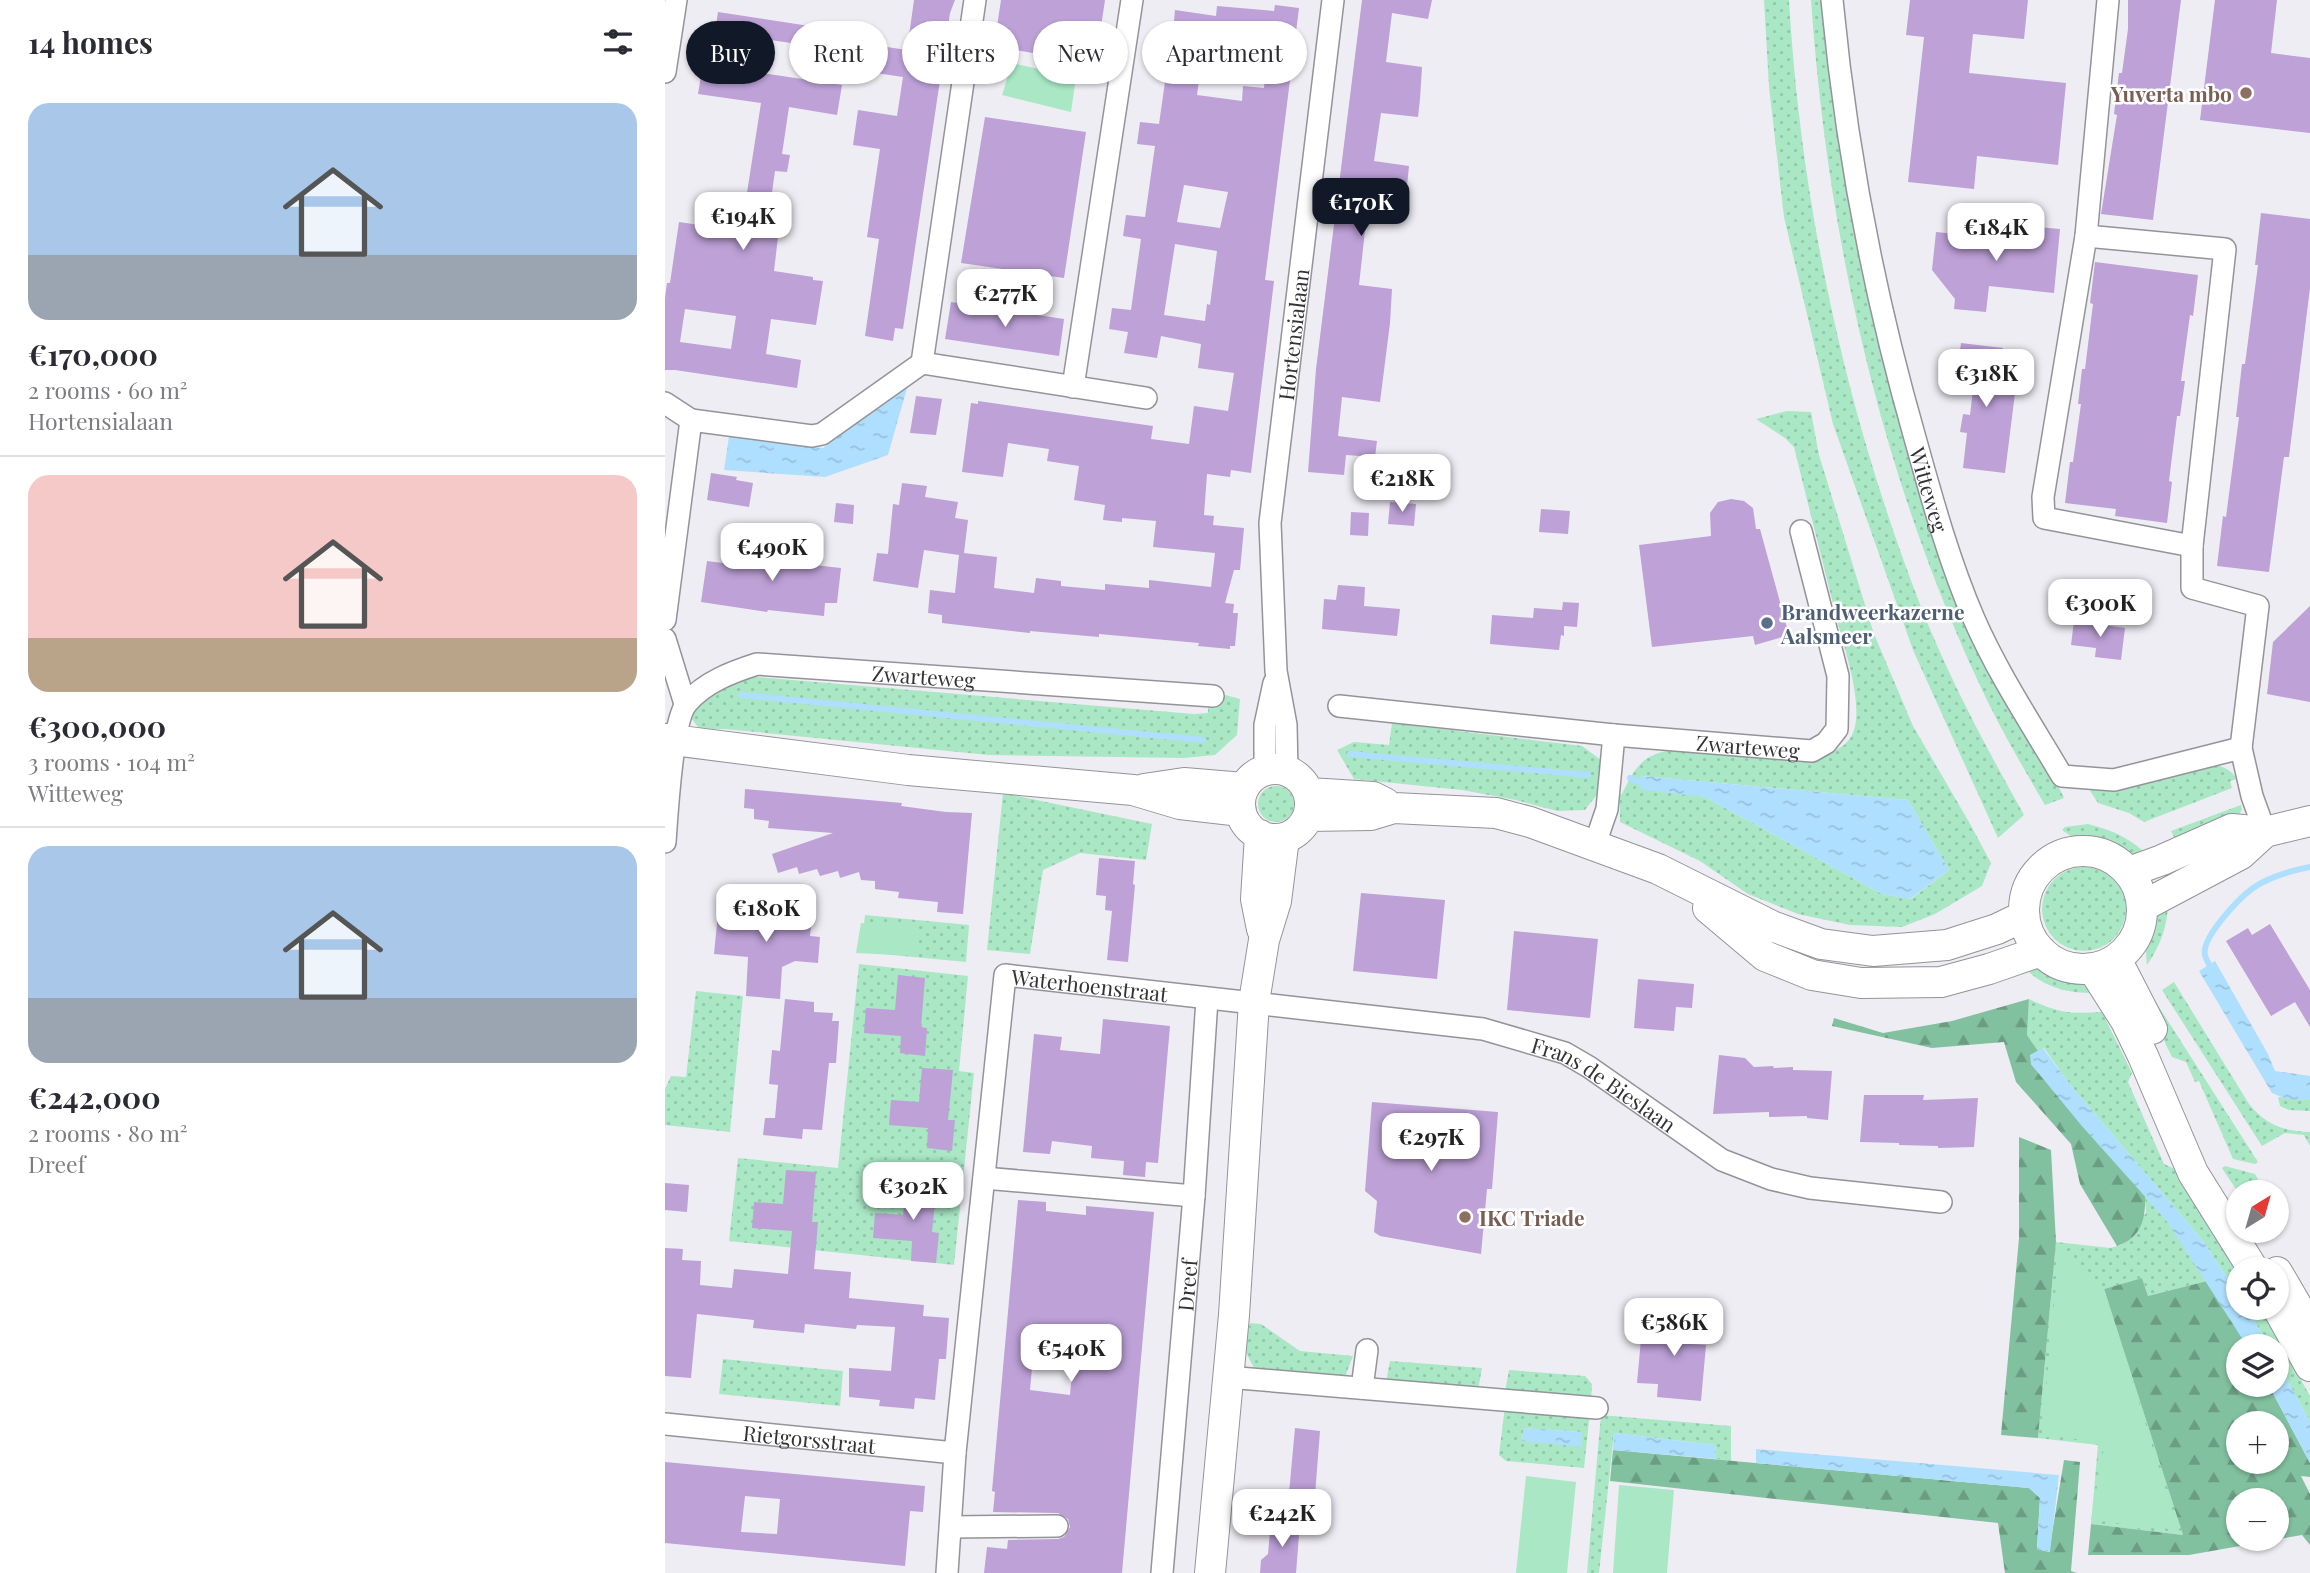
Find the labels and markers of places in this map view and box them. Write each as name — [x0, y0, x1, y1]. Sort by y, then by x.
place label: Yuverta mbo — [2110, 79, 2232, 107]
marker: Yuverta mbo — [2238, 85, 2254, 101]
pin: €170K — [1312, 178, 1410, 238]
pin: €194K — [694, 192, 792, 252]
pin: €184K — [1947, 204, 2045, 263]
pin: €277K — [956, 270, 1054, 329]
pin: €318K — [1937, 350, 2035, 409]
pin: €218K — [1353, 454, 1451, 514]
pin: €490K — [723, 524, 821, 583]
pin: €300K — [2051, 580, 2149, 639]
place label: Brandweerkazerne Aalsmeer — [1780, 597, 1965, 649]
marker: Brandweerkazerne Aalsmeer — [1759, 615, 1775, 631]
pin: €180K — [717, 884, 815, 944]
pin: €297K — [1382, 1114, 1480, 1173]
pin: €302K — [864, 1162, 962, 1222]
place label: IKC Triade — [1479, 1203, 1585, 1231]
marker: IKC Triade — [1457, 1209, 1473, 1225]
pin: €586K — [1625, 1298, 1723, 1358]
pin: €540K — [1022, 1324, 1120, 1384]
pin: €242K — [1233, 1490, 1331, 1549]

